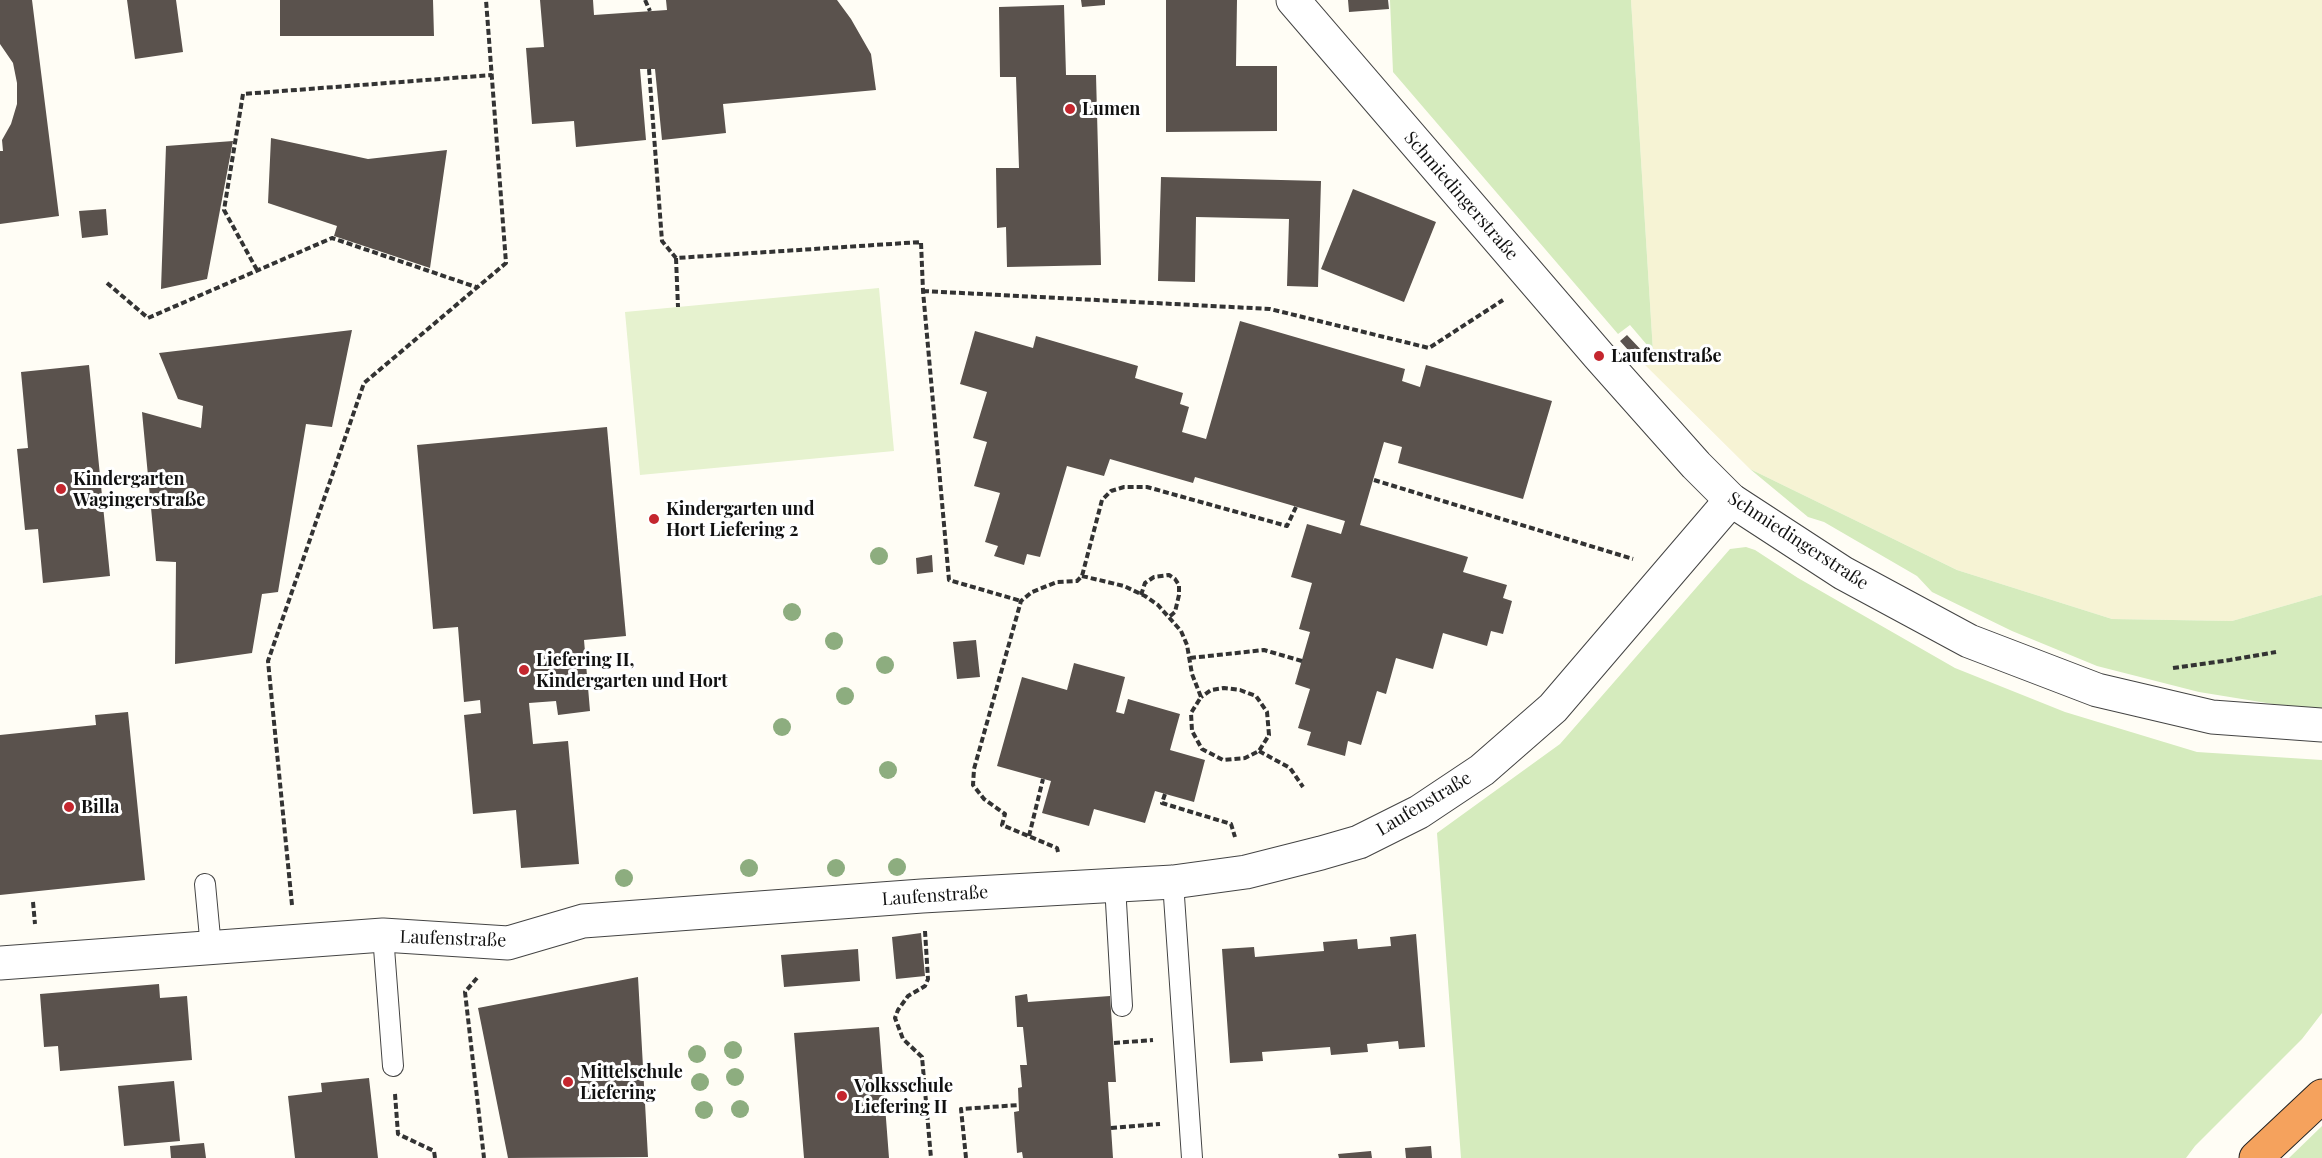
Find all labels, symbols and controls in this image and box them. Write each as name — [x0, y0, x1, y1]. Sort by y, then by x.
place label: Lumen — [1082, 98, 1140, 120]
marker: Lumen — [1063, 102, 1077, 116]
street label: Schmiedingerstraße — [1399, 127, 1523, 265]
place label: Laufenstraße — [1611, 345, 1722, 367]
marker: Laufenstraße — [1592, 349, 1606, 363]
place label: Kindergarten Wagingerstraße — [73, 468, 205, 510]
marker: Kindergarten Wagingerstraße — [54, 482, 68, 496]
street label: Schmiedingerstraße — [1724, 488, 1872, 594]
place label: Kindergarten und Hort Liefering 2 — [666, 498, 814, 540]
marker: Kindergarten und Hort Liefering 2 — [647, 512, 661, 526]
place label: Liefering II, Kindergarten und Hort — [536, 649, 728, 692]
marker: Liefering II, Kindergarten und Hort — [517, 663, 531, 677]
street label: Laufenstraße — [1373, 767, 1475, 841]
place label: Billa — [81, 796, 119, 818]
marker: Billa — [62, 800, 76, 814]
street label: Laufenstraße — [881, 882, 989, 910]
street label: Laufenstraße — [399, 926, 507, 952]
place label: Mittelschule Liefering — [580, 1061, 683, 1104]
marker: Mittelschule Liefering — [561, 1075, 575, 1089]
place label: Volksschule Liefering II — [854, 1075, 953, 1118]
marker: Volksschule Liefering II — [835, 1089, 849, 1103]

